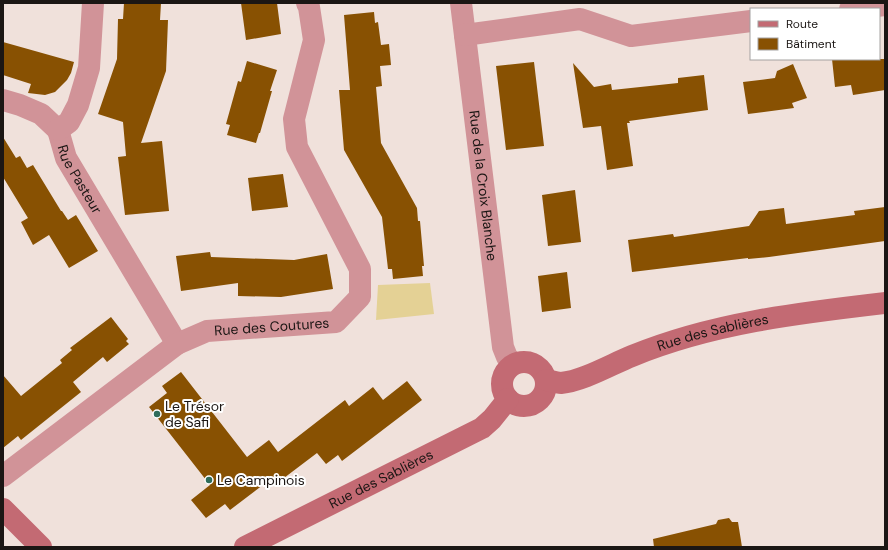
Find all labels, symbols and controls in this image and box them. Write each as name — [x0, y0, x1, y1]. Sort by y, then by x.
legend — [750, 8, 880, 60]
text: Route — [786, 16, 818, 32]
text: Bâtiment — [786, 36, 837, 52]
street label: Rue de la Croix Blanche — [465, 109, 501, 262]
street label: Rue Pasteur — [54, 143, 106, 217]
street label: Rue des Sablières — [655, 310, 770, 355]
street label: Rue des Coutures — [214, 313, 330, 339]
place label: Le Trésor de Safi — [165, 397, 224, 431]
marker: Le Trésor de Safi — [152, 409, 162, 419]
street label: Rue des Sablières — [326, 445, 436, 513]
place label: Le Campinois — [217, 471, 305, 489]
marker: Le Campinois — [204, 475, 214, 485]

